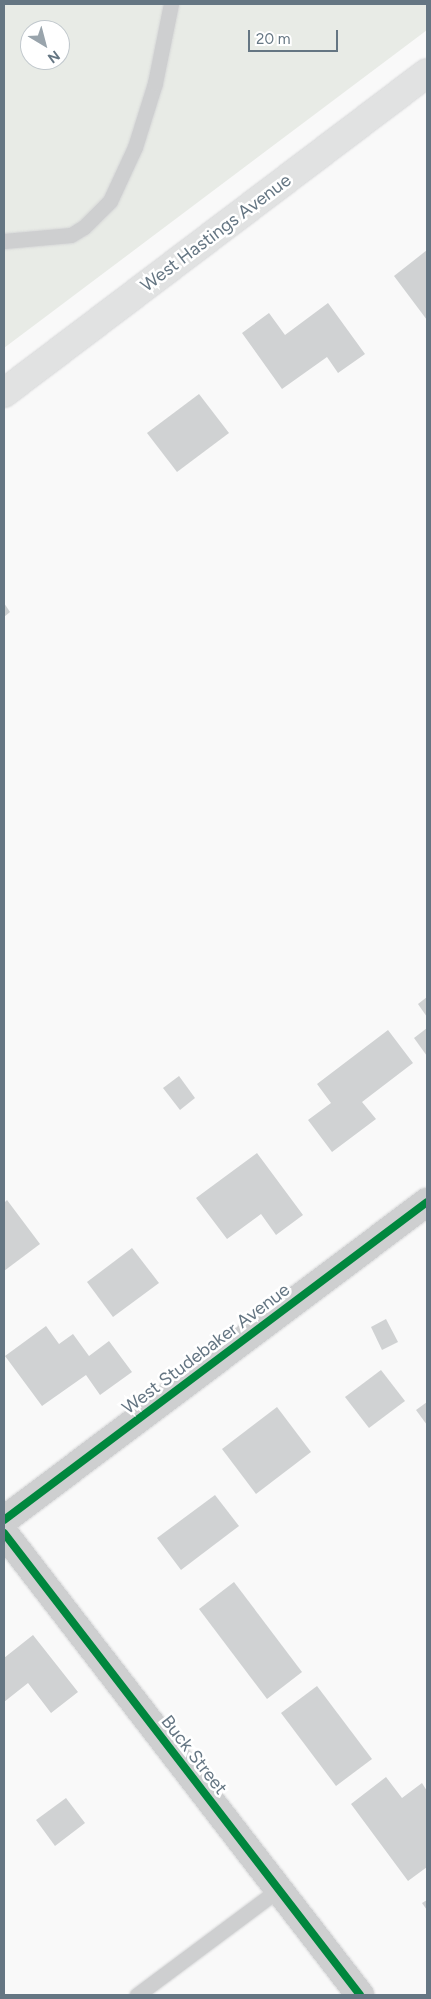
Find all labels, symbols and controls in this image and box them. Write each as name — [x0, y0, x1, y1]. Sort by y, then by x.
north arrow — [20, 20, 70, 70]
scale bar — [251, 20, 341, 52]
text: 20 m — [256, 30, 290, 48]
text: N — [44, 47, 63, 67]
street label: West Hastings Avenue — [137, 169, 295, 297]
street label: West Studebaker Avenue — [118, 1279, 294, 1419]
street label: Buck Street — [156, 1711, 232, 1799]

